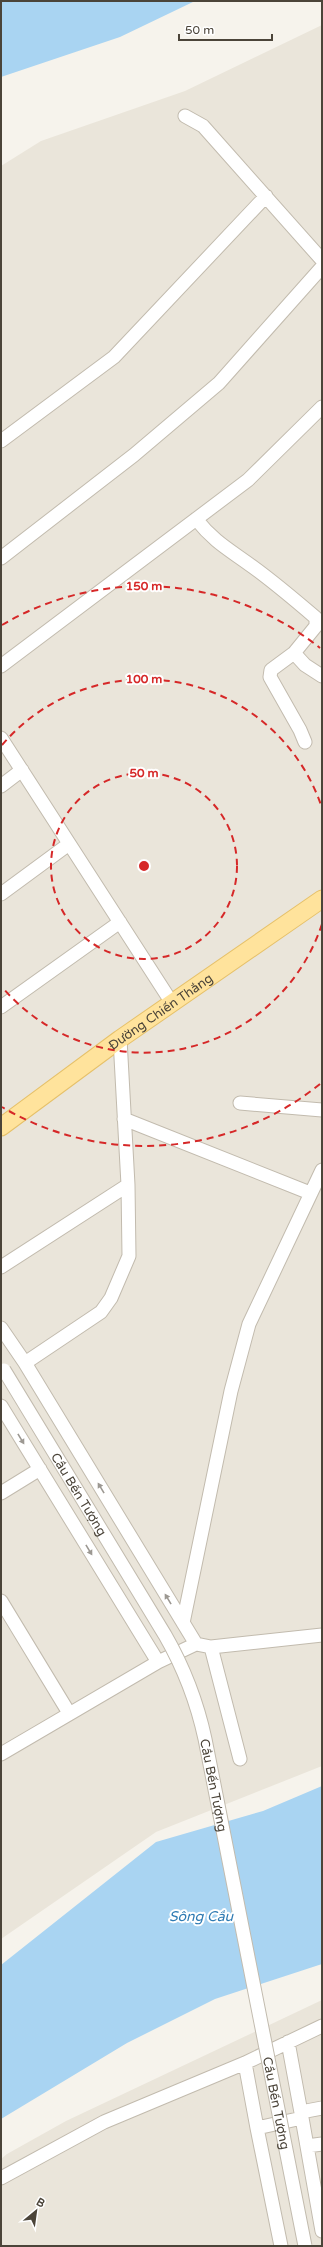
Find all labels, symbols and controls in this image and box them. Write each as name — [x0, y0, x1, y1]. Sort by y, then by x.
scale bar — [179, 16, 272, 42]
text: 50 m — [185, 23, 214, 37]
text: 150 m — [126, 579, 162, 593]
text: 100 m — [126, 672, 162, 686]
text: 50 m — [129, 766, 159, 780]
centre of rings — [137, 859, 151, 873]
street label: Đường Chiến Thắng — [106, 970, 216, 1054]
one-way arrow — [18, 1433, 25, 1445]
street label: Cầu Bến Tượng — [47, 1450, 110, 1539]
one-way arrow — [97, 1482, 104, 1494]
one-way arrow — [85, 1545, 93, 1555]
one-way arrow — [165, 1593, 172, 1605]
street label: Cầu Bến Tượng — [196, 1737, 230, 1833]
water label: Sông Cầu — [169, 1908, 235, 1925]
street label: Cầu Bến Tượng — [259, 2055, 293, 2151]
north arrow — [16, 2191, 56, 2231]
text: B — [34, 2195, 47, 2210]

